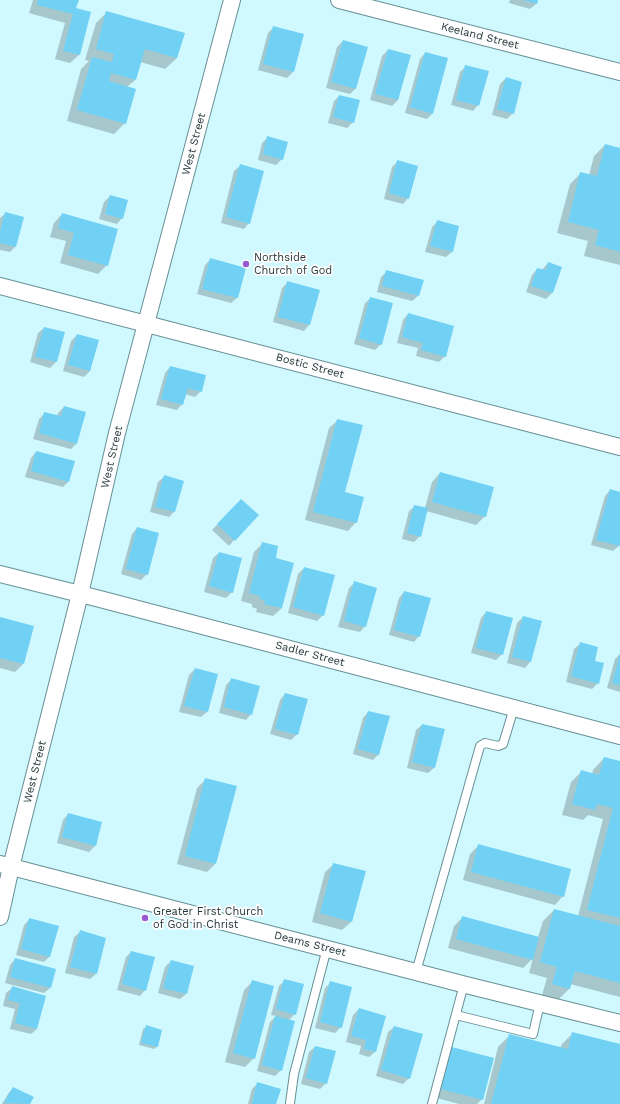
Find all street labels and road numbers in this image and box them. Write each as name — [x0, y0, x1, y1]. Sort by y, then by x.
street label: Keeland Street — [440, 20, 520, 52]
street label: West Street — [179, 111, 209, 177]
street label: Bostic Street — [274, 351, 346, 381]
street label: West Street — [98, 424, 126, 490]
street label: Sadler Street — [274, 638, 346, 670]
street label: West Street — [21, 739, 49, 805]
street label: Deams Street — [273, 929, 347, 959]

